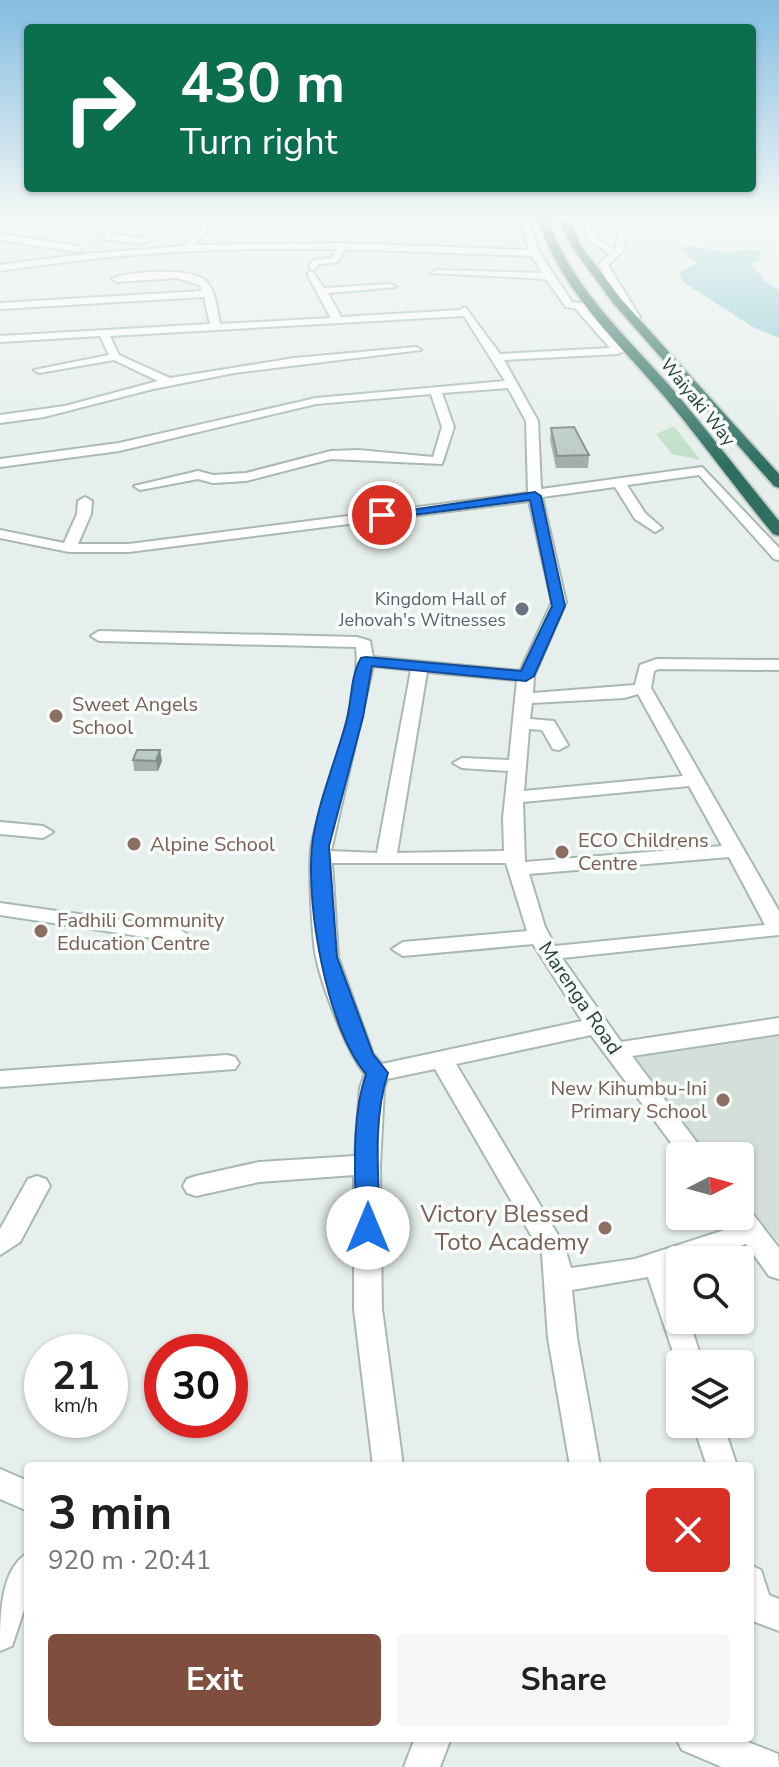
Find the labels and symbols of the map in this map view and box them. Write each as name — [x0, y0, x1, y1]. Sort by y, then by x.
street label: Waiyaki Way — [655, 353, 741, 451]
pin — [348, 481, 416, 549]
place label: Kingdom Hall of Jehovah's Witnesses — [338, 587, 507, 632]
marker: Kingdom Hall of Jehovah's Witnesses — [513, 600, 531, 618]
place label: Sweet Angels School — [72, 691, 198, 741]
marker: Sweet Angels School — [47, 707, 65, 725]
place label: ECO Childrens Centre — [578, 827, 709, 877]
place label: Alpine School — [150, 831, 275, 858]
marker: Alpine School — [125, 835, 143, 853]
marker: ECO Childrens Centre — [553, 843, 571, 861]
place label: Fadhili Community Education Centre — [57, 907, 225, 957]
marker: Fadhili Community Education Centre — [32, 922, 50, 940]
street label: Marenga Road — [532, 936, 628, 1060]
place label: New Kihumbu-Ini Primary School — [550, 1075, 707, 1125]
marker: New Kihumbu-Ini Primary School — [714, 1091, 732, 1109]
north arrow — [666, 1142, 754, 1230]
position arrow — [326, 1186, 410, 1270]
place label: Victory Blessed Toto Academy — [420, 1198, 590, 1258]
marker: Victory Blessed Toto Academy — [596, 1219, 614, 1237]
speed limit sign: 30 — [144, 1334, 248, 1438]

